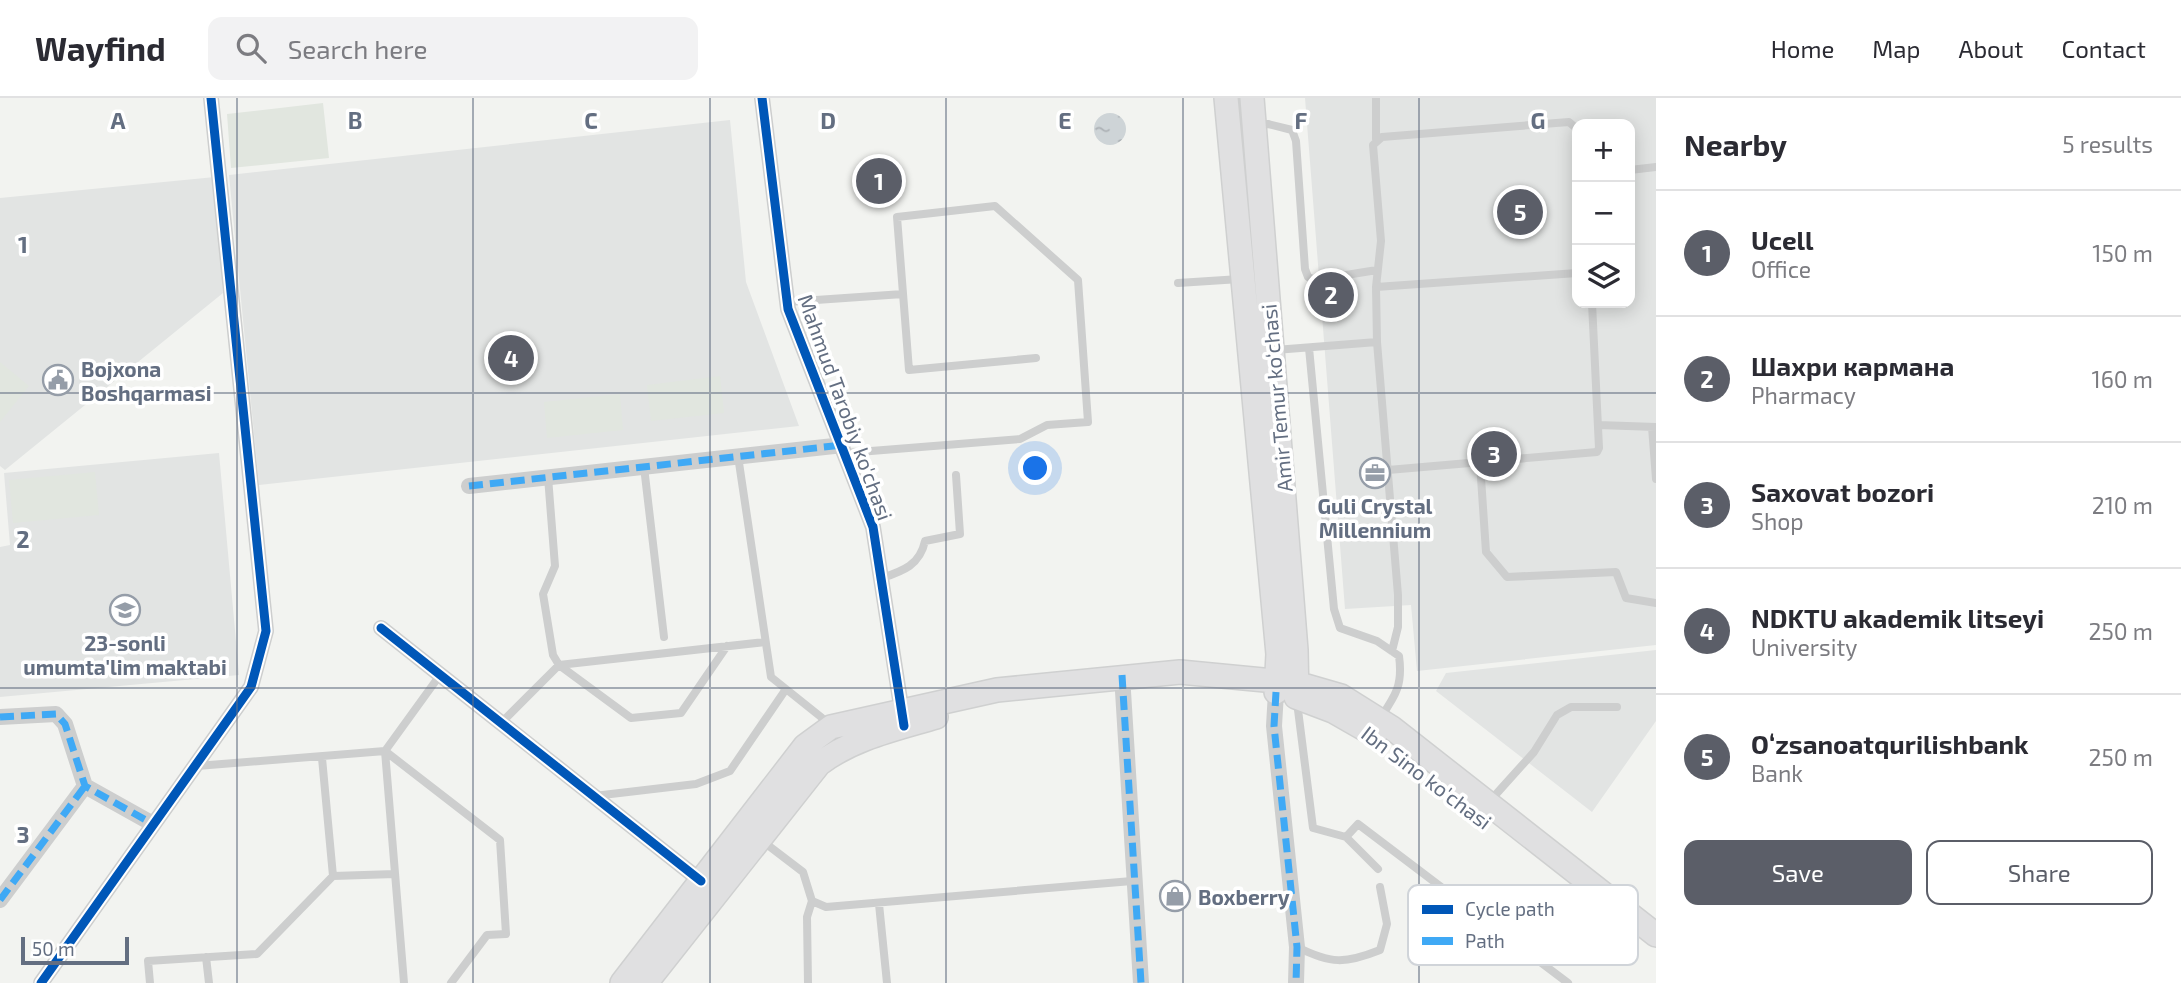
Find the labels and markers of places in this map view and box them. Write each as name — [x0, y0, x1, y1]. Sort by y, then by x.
pin: 1 — [856, 155, 902, 207]
pin: 5 — [1497, 186, 1543, 238]
pin: 2 — [1308, 269, 1354, 321]
pin: 4 — [488, 332, 534, 384]
place label: Bojxona Boshqarmasi — [81, 356, 211, 405]
public building icon: Bojxona Boshqarmasi — [41, 363, 75, 397]
pin: 3 — [1471, 428, 1517, 480]
office icon: Guli Crystal Millennium — [1358, 456, 1392, 490]
place label: Guli Crystal Millennium — [1317, 493, 1433, 542]
school or university icon: 23-sonli umumta'lim maktabi — [108, 593, 142, 627]
place label: 23-sonli umumta'lim maktabi — [23, 630, 227, 679]
shop icon: Boxberry — [1158, 879, 1192, 913]
place label: Boxberry — [1198, 884, 1290, 910]

